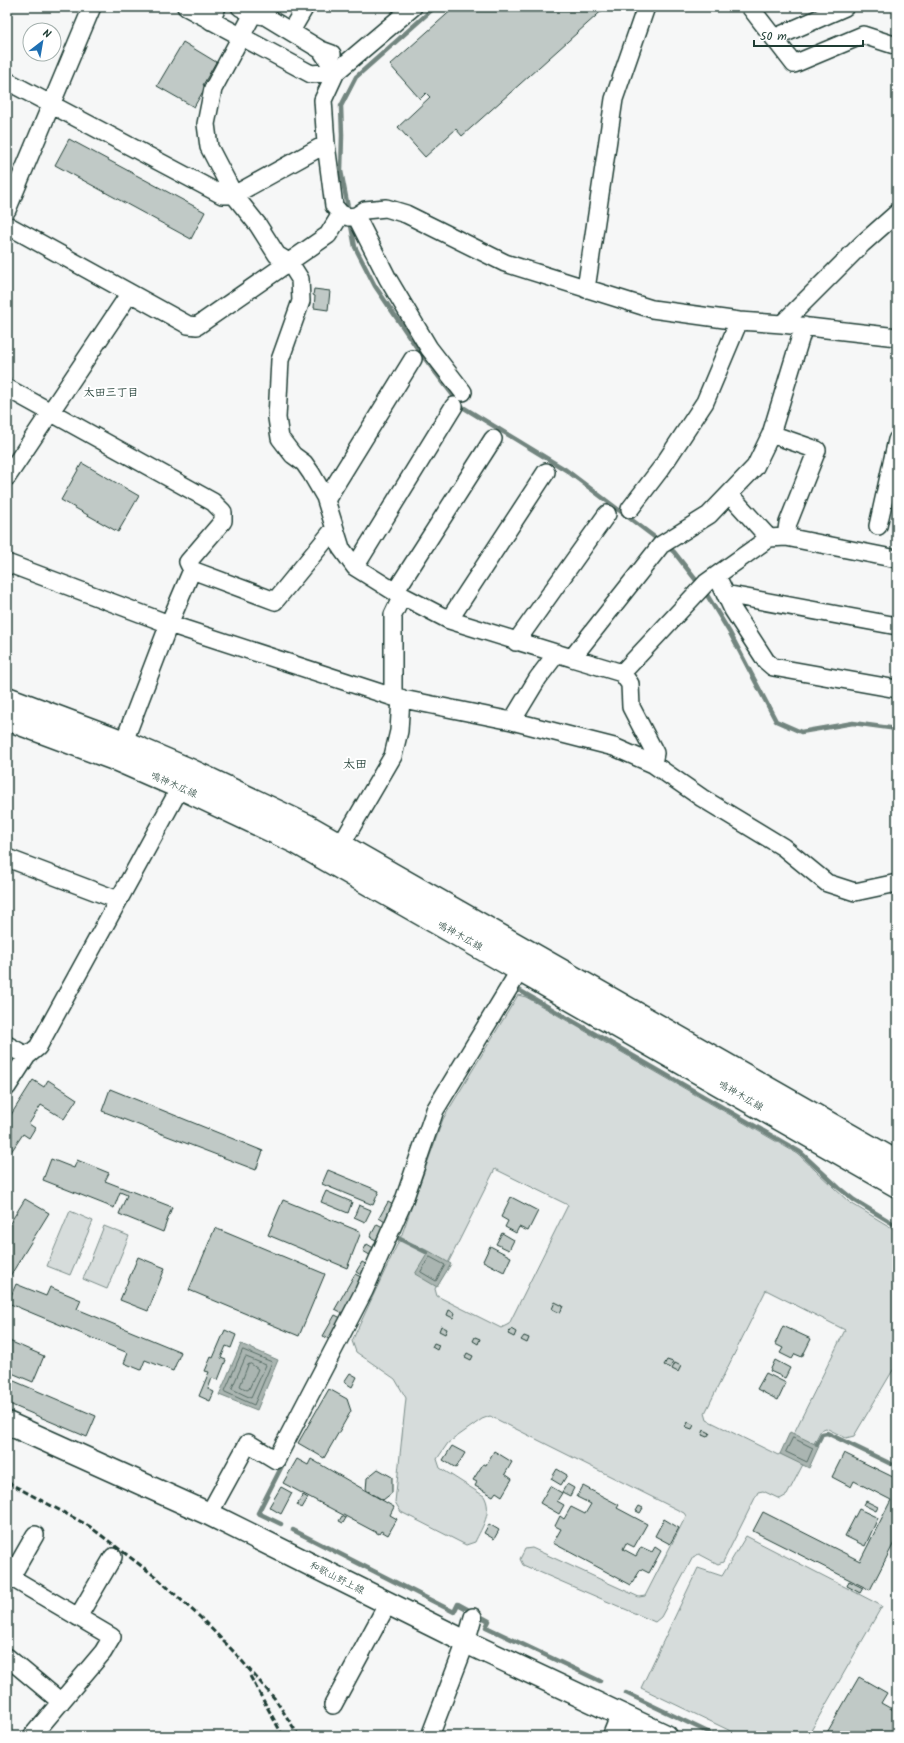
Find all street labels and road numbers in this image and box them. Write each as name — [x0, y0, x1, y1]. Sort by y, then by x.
street label: 鳴神木広線 — [148, 768, 200, 802]
street label: 鳴神木広線 — [434, 917, 486, 955]
street label: 鳴神木広線 — [715, 1077, 767, 1115]
street label: 和歌山野上線 — [307, 1557, 367, 1599]

